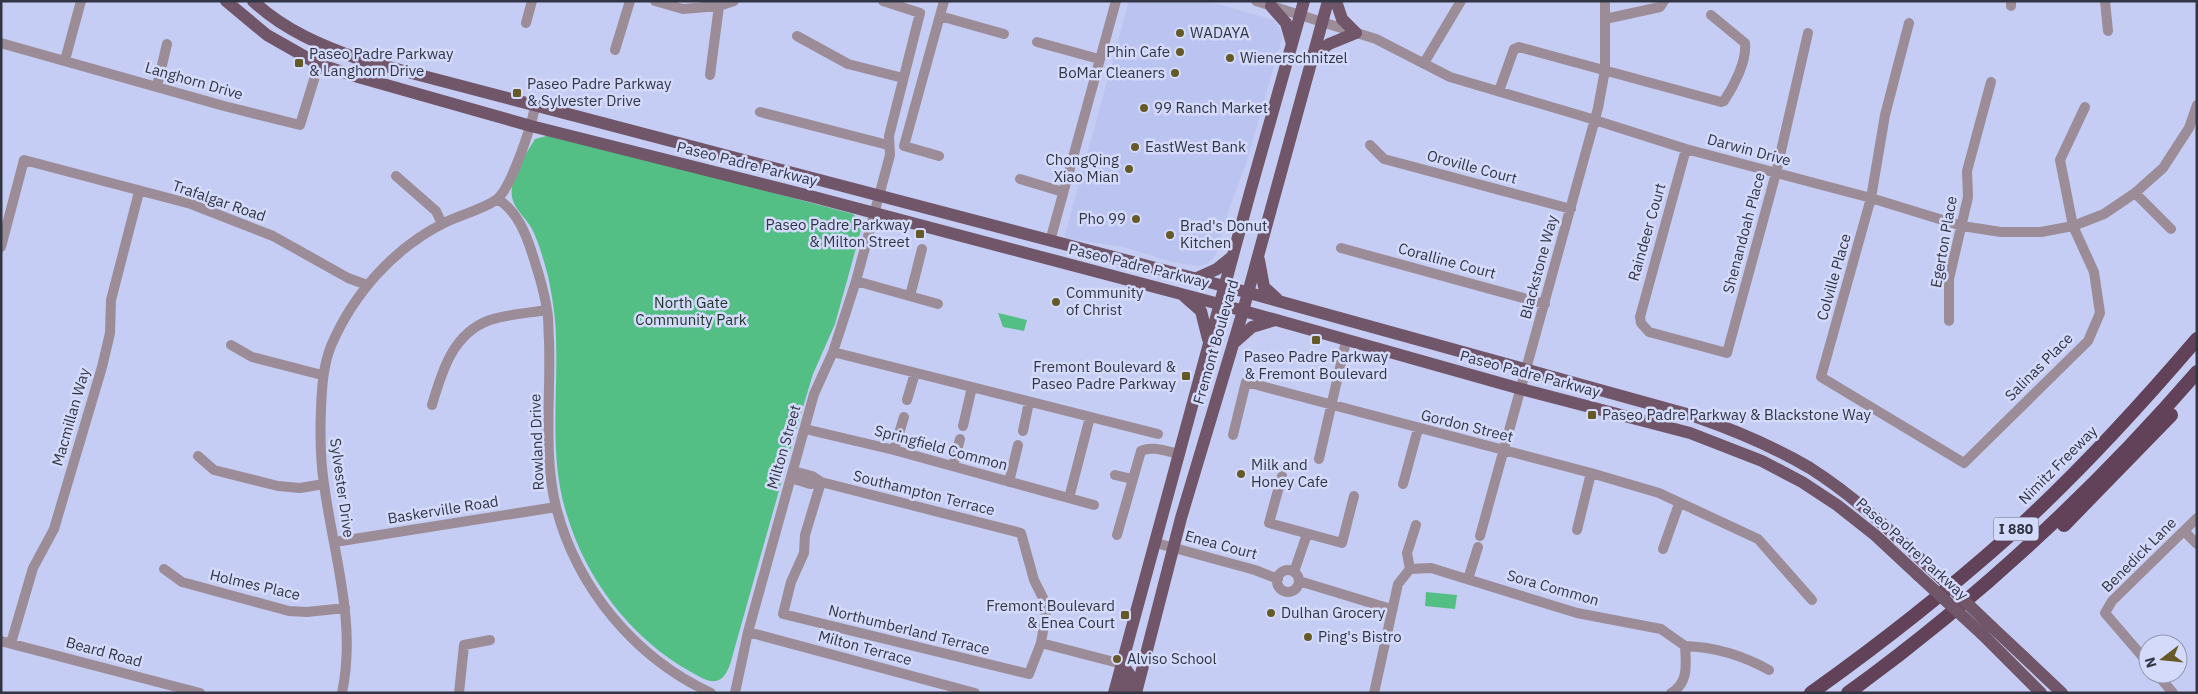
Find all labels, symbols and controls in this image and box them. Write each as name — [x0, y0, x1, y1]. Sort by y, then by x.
place label: WADAYA — [1190, 23, 1250, 42]
marker: WADAYA — [1174, 27, 1186, 39]
place label: Phin Cafe — [1106, 42, 1170, 61]
place label: Paseo Padre Parkway & Langhorn Drive — [309, 44, 454, 80]
marker: Phin Cafe — [1174, 46, 1186, 58]
place label: Wienerschnitzel — [1240, 48, 1348, 67]
marker: Wienerschnitzel — [1224, 52, 1236, 64]
street label: Langhorn Drive — [143, 57, 245, 104]
marker: Paseo Padre Parkway & Langhorn Drive — [293, 57, 305, 69]
place label: BoMar Cleaners — [1058, 63, 1165, 82]
marker: BoMar Cleaners — [1169, 67, 1181, 79]
place label: Paseo Padre Parkway & Sylvester Drive — [527, 74, 672, 110]
marker: Paseo Padre Parkway & Sylvester Drive — [511, 87, 523, 99]
place label: 99 Ranch Market — [1154, 98, 1268, 117]
marker: 99 Ranch Market — [1138, 102, 1150, 114]
street label: Darwin Drive — [1705, 129, 1793, 170]
street label: Paseo Padre Parkway — [675, 137, 820, 190]
place label: EastWest Bank — [1145, 137, 1246, 156]
marker: EastWest Bank — [1129, 141, 1141, 153]
street label: Oroville Court — [1425, 145, 1519, 188]
place label: ChongQing Xiao Mian — [1045, 150, 1119, 186]
marker: ChongQing Xiao Mian — [1123, 163, 1135, 175]
street label: Shenandoah Place — [1718, 170, 1769, 295]
street label: Trafalgar Road — [170, 176, 268, 225]
street label: Raindeer Court — [1623, 181, 1670, 283]
street label: Egerton Place — [1926, 195, 1961, 289]
place label: Pho 99 — [1078, 209, 1126, 228]
street label: Blackstone Way — [1516, 212, 1562, 321]
marker: Pho 99 — [1130, 213, 1142, 225]
place label: Paseo Padre Parkway & Milton Street — [766, 215, 911, 251]
place label: Brad's Donut Kitchen — [1180, 216, 1267, 252]
marker: Paseo Padre Parkway & Milton Street — [914, 228, 926, 240]
marker: Brad's Donut Kitchen — [1164, 229, 1176, 241]
street label: Colville Place — [1812, 231, 1855, 323]
street label: Coralline Court — [1396, 238, 1498, 283]
street label: Paseo Padre Parkway — [1067, 239, 1212, 292]
street label: Fremont Boulevard — [1189, 277, 1242, 406]
place label: Community of Christ — [1066, 283, 1144, 319]
park label: North Gate Community Park — [635, 293, 747, 329]
marker: Community of Christ — [1050, 296, 1062, 308]
street label: Salinas Place — [2001, 329, 2077, 405]
marker: Paseo Padre Parkway & Fremont Boulevard — [1310, 334, 1322, 346]
street label: Paseo Padre Parkway — [1458, 346, 1603, 402]
place label: Paseo Padre Parkway & Fremont Boulevard — [1244, 347, 1389, 383]
place label: Fremont Boulevard & Paseo Padre Parkway — [1032, 357, 1177, 393]
street label: Macmillan Way — [47, 365, 94, 468]
marker: Fremont Boulevard & Paseo Padre Parkway — [1180, 370, 1192, 382]
street label: Rowland Drive — [525, 393, 548, 491]
street label: Milton Street — [762, 403, 805, 491]
street label: Gordon Street — [1419, 405, 1515, 446]
place label: Paseo Padre Parkway & Blackstone Way — [1602, 405, 1871, 424]
marker: Paseo Padre Parkway & Blackstone Way — [1586, 409, 1598, 421]
street label: Springfield Common — [873, 421, 1010, 474]
street label: Nimitz Freeway — [2014, 421, 2101, 508]
street label: Sylvester Drive — [326, 437, 359, 539]
place label: Milk and Honey Cafe — [1251, 455, 1328, 491]
street label: Southampton Terrace — [851, 466, 997, 519]
marker: Milk and Honey Cafe — [1235, 468, 1247, 480]
street label: Baskerville Road — [386, 491, 500, 528]
street label: Paseo Padre Parkway — [1852, 493, 1973, 604]
street label: Benedick Lane — [2097, 513, 2180, 596]
road number: I 880 — [1994, 518, 2038, 540]
street label: Enea Court — [1183, 526, 1259, 563]
street label: Holmes Place — [208, 565, 302, 604]
street label: Sora Common — [1505, 565, 1601, 610]
place label: Fremont Boulevard & Enea Court — [986, 596, 1115, 632]
street label: Northumberland Terrace — [826, 600, 992, 659]
place label: Dulhan Grocery — [1281, 603, 1386, 622]
marker: Dulhan Grocery — [1265, 607, 1277, 619]
marker: Fremont Boulevard & Enea Court — [1119, 609, 1131, 621]
street label: Milton Terrace — [816, 626, 914, 669]
place label: Ping's Bistro — [1318, 627, 1402, 646]
marker: Ping's Bistro — [1302, 631, 1314, 643]
street label: Beard Road — [64, 632, 144, 671]
north arrow — [2138, 634, 2188, 684]
place label: Alviso School — [1127, 649, 1217, 668]
marker: Alviso School — [1111, 653, 1123, 665]
text: N — [2140, 655, 2161, 670]

